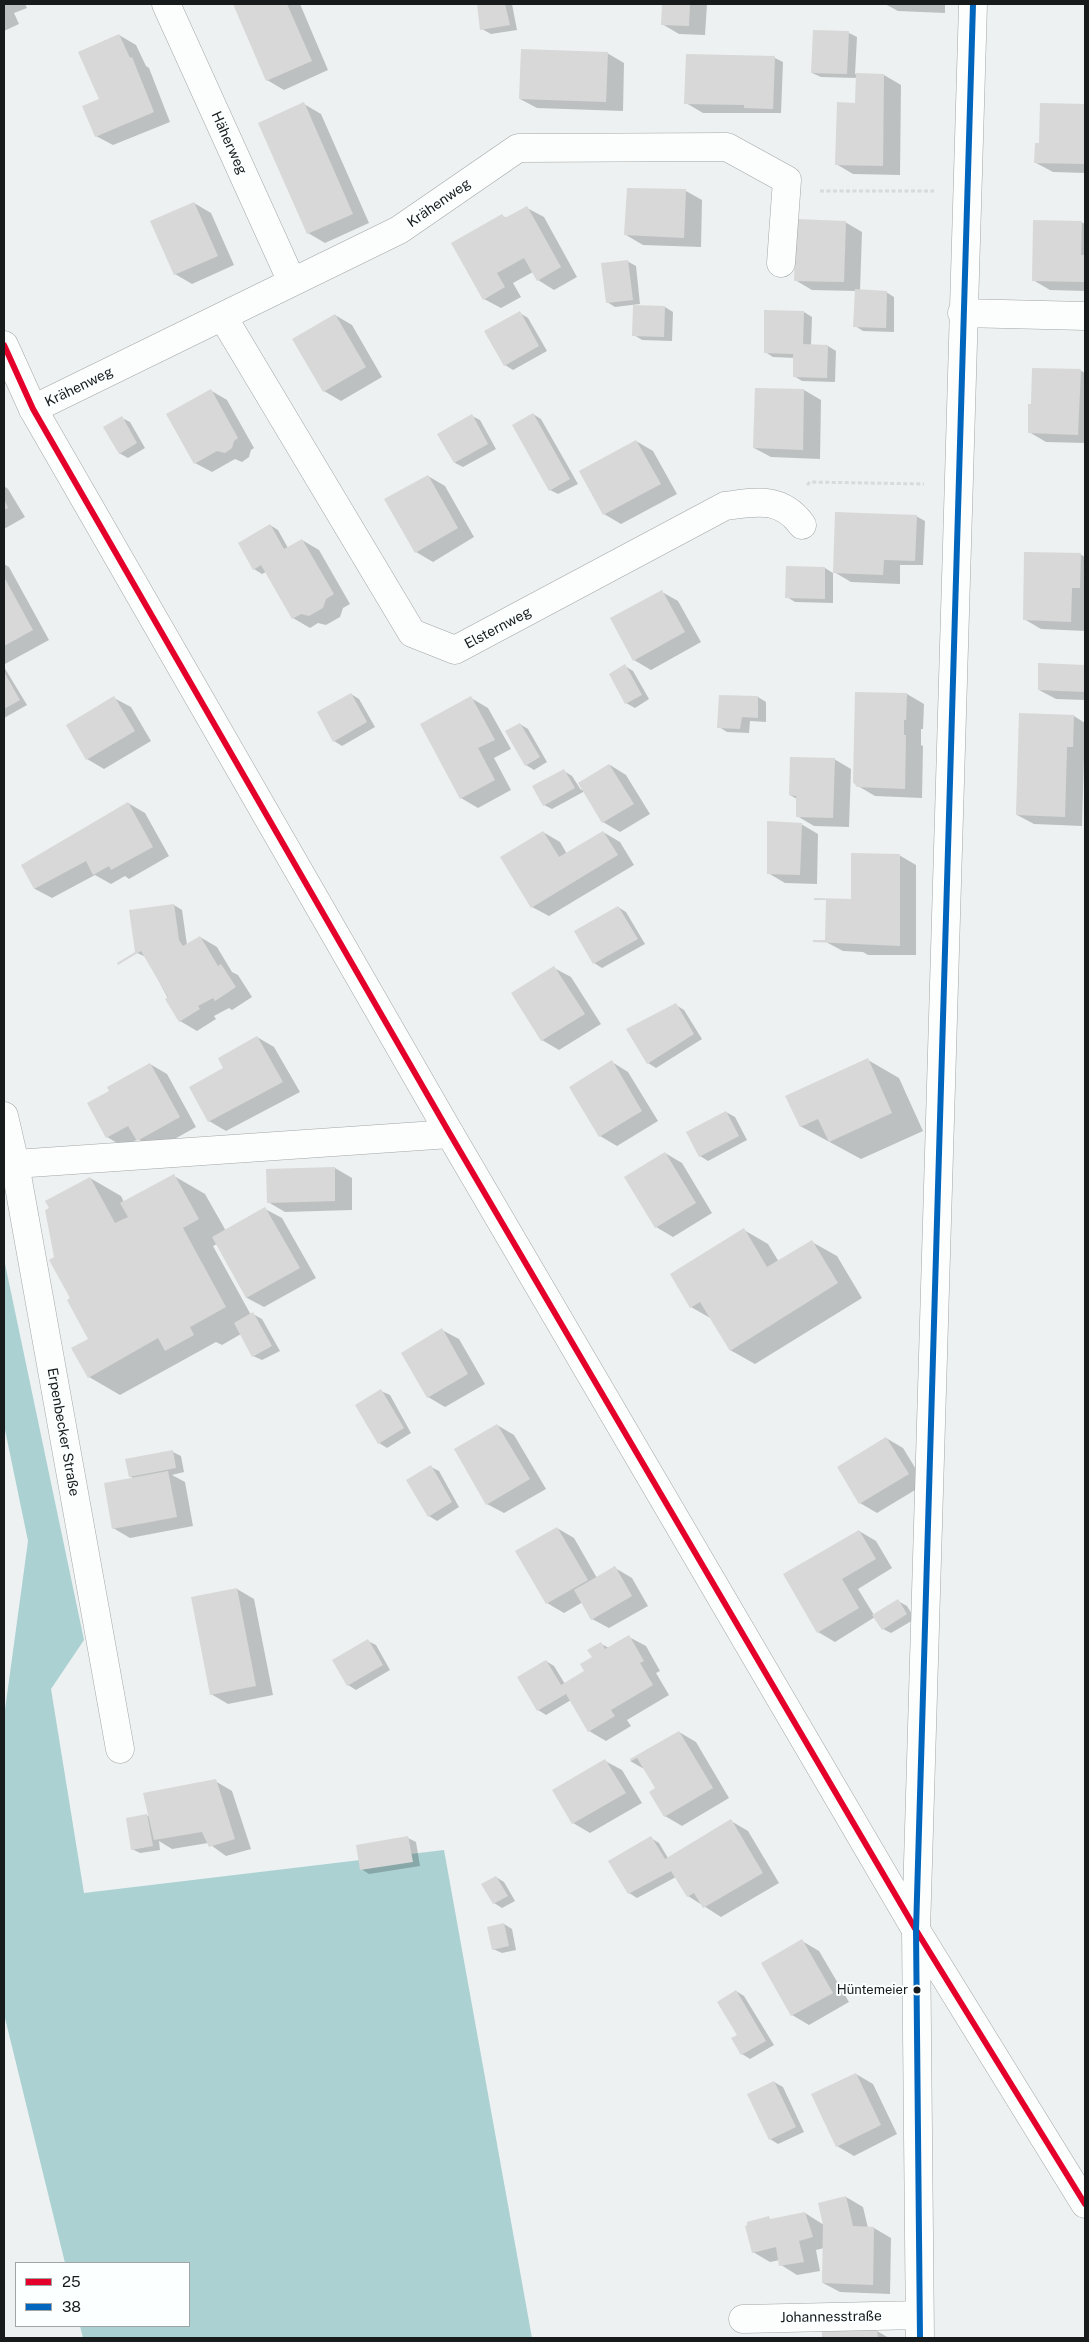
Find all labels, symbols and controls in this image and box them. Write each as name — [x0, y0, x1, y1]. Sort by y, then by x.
street label: Häherweg — [208, 109, 250, 177]
street label: Krähenweg — [404, 175, 474, 231]
street label: Krähenweg — [42, 363, 116, 411]
street label: Elsternweg — [462, 603, 534, 653]
street label: Erpenbecker Straße — [43, 1366, 83, 1498]
place label: Hüntemeier — [837, 1982, 908, 1998]
marker: Hüntemeier — [912, 1985, 922, 1995]
legend — [15, 2262, 190, 2327]
text: 25 — [62, 2273, 81, 2290]
text: 38 — [62, 2298, 81, 2315]
street label: Johannesstraße — [780, 2308, 882, 2326]

